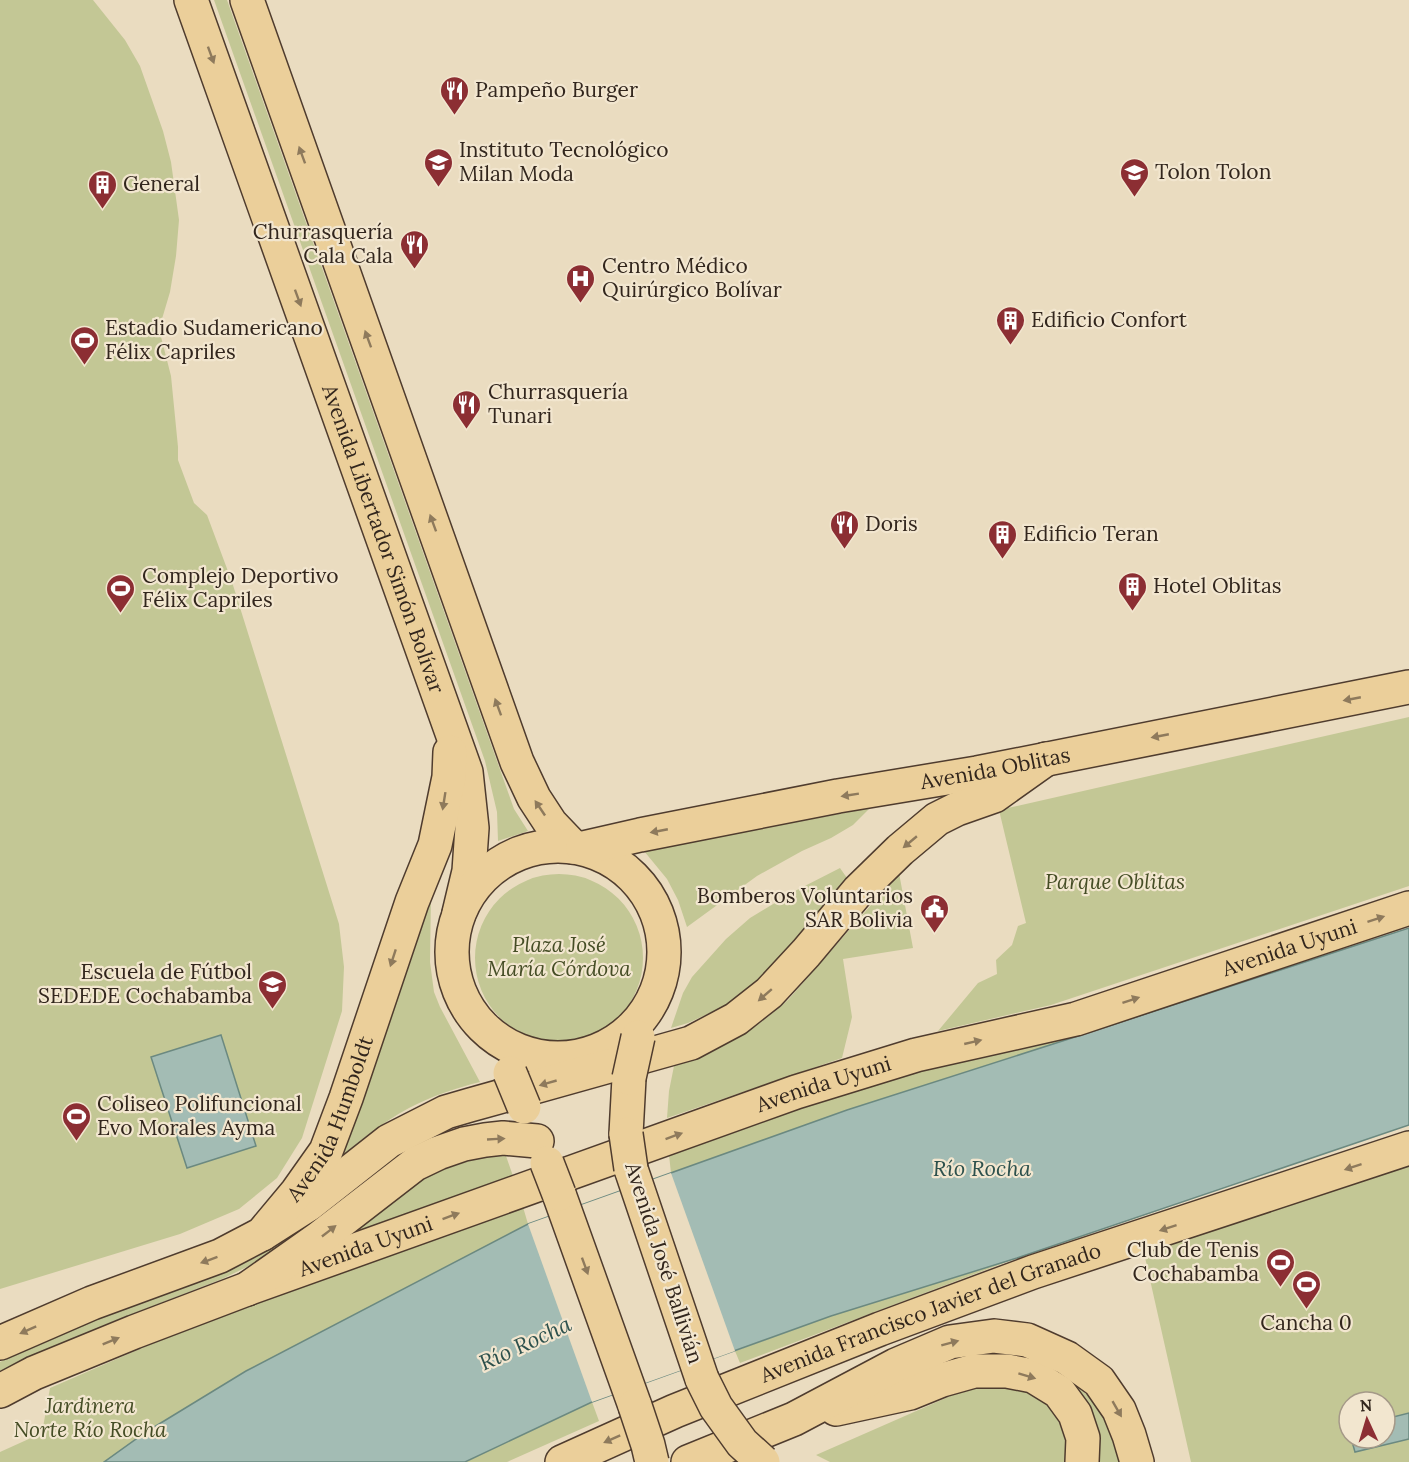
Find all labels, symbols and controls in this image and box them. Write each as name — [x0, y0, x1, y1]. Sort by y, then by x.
one-way arrow — [207, 46, 216, 64]
restaurant icon: Pampeño Burger — [438, 74, 470, 116]
place label: Pampeño Burger — [475, 76, 638, 103]
place label: Instituto Tecnológico Milan Moda — [459, 136, 669, 187]
one-way arrow — [297, 146, 307, 164]
school or university icon: Instituto Tecnológico Milan Moda — [422, 146, 454, 188]
school or university icon: Tolon Tolon — [1118, 156, 1150, 198]
place label: Tolon Tolon — [1155, 158, 1272, 185]
building icon: General — [86, 168, 118, 210]
place label: General — [123, 170, 200, 197]
place label: Churrasquería Cala Cala — [253, 218, 393, 269]
restaurant icon: Churrasquería Cala Cala — [398, 228, 430, 270]
place label: Centro Médico Quirúrgico Bolívar — [602, 252, 782, 303]
hospital icon: Centro Médico Quirúrgico Bolívar — [565, 262, 597, 304]
one-way arrow — [293, 289, 303, 307]
building icon: Edificio Confort — [994, 304, 1026, 346]
place label: Edificio Confort — [1031, 306, 1188, 333]
place label: Estadio Sudamericano Félix Capriles — [105, 314, 323, 365]
sports icon: Estadio Sudamericano Félix Capriles — [68, 324, 100, 366]
one-way arrow — [362, 330, 372, 348]
place label: Churrasquería Tunari — [488, 378, 628, 429]
street label: Avenida Libertador Simón Bolívar — [316, 380, 451, 697]
restaurant icon: Churrasquería Tunari — [451, 388, 483, 430]
restaurant icon: Doris — [828, 508, 860, 550]
place label: Doris — [865, 510, 918, 537]
one-way arrow — [427, 514, 437, 532]
building icon: Edificio Teran — [986, 518, 1018, 560]
place label: Edificio Teran — [1023, 520, 1159, 547]
place label: Complejo Deportivo Félix Capriles — [142, 562, 339, 613]
building icon: Hotel Oblitas — [1116, 570, 1148, 612]
sports icon: Complejo Deportivo Félix Capriles — [105, 572, 137, 614]
place label: Hotel Oblitas — [1153, 572, 1281, 599]
one-way arrow — [1342, 695, 1361, 704]
one-way arrow — [492, 698, 502, 716]
one-way arrow — [1151, 732, 1170, 741]
street label: Avenida Oblitas — [917, 741, 1072, 795]
one-way arrow — [841, 790, 860, 799]
one-way arrow — [439, 792, 448, 811]
one-way arrow — [535, 800, 546, 816]
one-way arrow — [649, 827, 668, 836]
one-way arrow — [902, 836, 917, 848]
park label: Parque Oblitas — [1045, 868, 1185, 895]
place label: Bomberos Voluntarios SAR Bolivia — [697, 882, 913, 933]
public building icon: Bomberos Voluntarios SAR Bolivia — [918, 892, 950, 934]
street label: Avenida Uyuni — [1218, 912, 1360, 983]
one-way arrow — [1367, 913, 1385, 923]
park label: Plaza José María Córdova — [487, 931, 631, 982]
one-way arrow — [388, 949, 397, 967]
place label: Escuela de Fútbol SEDEDE Cochabamba — [38, 958, 252, 1009]
school or university icon: Escuela de Fútbol SEDEDE Cochabamba — [257, 968, 289, 1010]
one-way arrow — [758, 988, 773, 1001]
one-way arrow — [1122, 995, 1140, 1005]
street label: Avenida Humboldt — [280, 1032, 379, 1208]
one-way arrow — [964, 1036, 983, 1046]
street label: Avenida Uyuni — [751, 1049, 894, 1119]
one-way arrow — [539, 1079, 557, 1088]
place label: Coliseo Polifuncional Evo Morales Ayma — [97, 1090, 302, 1141]
sports icon: Coliseo Polifuncional Evo Morales Ayma — [60, 1100, 92, 1142]
one-way arrow — [665, 1130, 683, 1140]
one-way arrow — [487, 1135, 506, 1144]
water label: Río Rocha — [933, 1154, 1032, 1182]
street label: Avenida José Ballivián — [619, 1158, 710, 1367]
one-way arrow — [1344, 1162, 1362, 1172]
street label: Avenida Uyuni — [294, 1210, 436, 1283]
one-way arrow — [442, 1211, 460, 1220]
one-way arrow — [1159, 1223, 1177, 1233]
one-way arrow — [321, 1225, 336, 1237]
street label: Avenida Francisco Javier del Granado — [755, 1236, 1104, 1389]
place label: Club de Tenis Cochabamba — [1127, 1236, 1259, 1287]
sports icon: Club de Tenis Cochabamba — [1264, 1246, 1296, 1288]
one-way arrow — [200, 1255, 218, 1265]
one-way arrow — [580, 1257, 590, 1275]
sports icon: Cancha 0 — [1290, 1268, 1322, 1310]
water label: Río Rocha — [475, 1309, 576, 1376]
place label: Cancha 0 — [1260, 1309, 1352, 1336]
one-way arrow — [19, 1326, 36, 1335]
one-way arrow — [102, 1336, 120, 1346]
one-way arrow — [941, 1338, 959, 1348]
one-way arrow — [1018, 1372, 1036, 1381]
north arrow — [1337, 1390, 1397, 1450]
park label: Jardinera Norte Río Rocha — [13, 1392, 167, 1443]
text: N — [1359, 1395, 1373, 1415]
one-way arrow — [1112, 1401, 1122, 1418]
one-way arrow — [604, 1435, 621, 1444]

